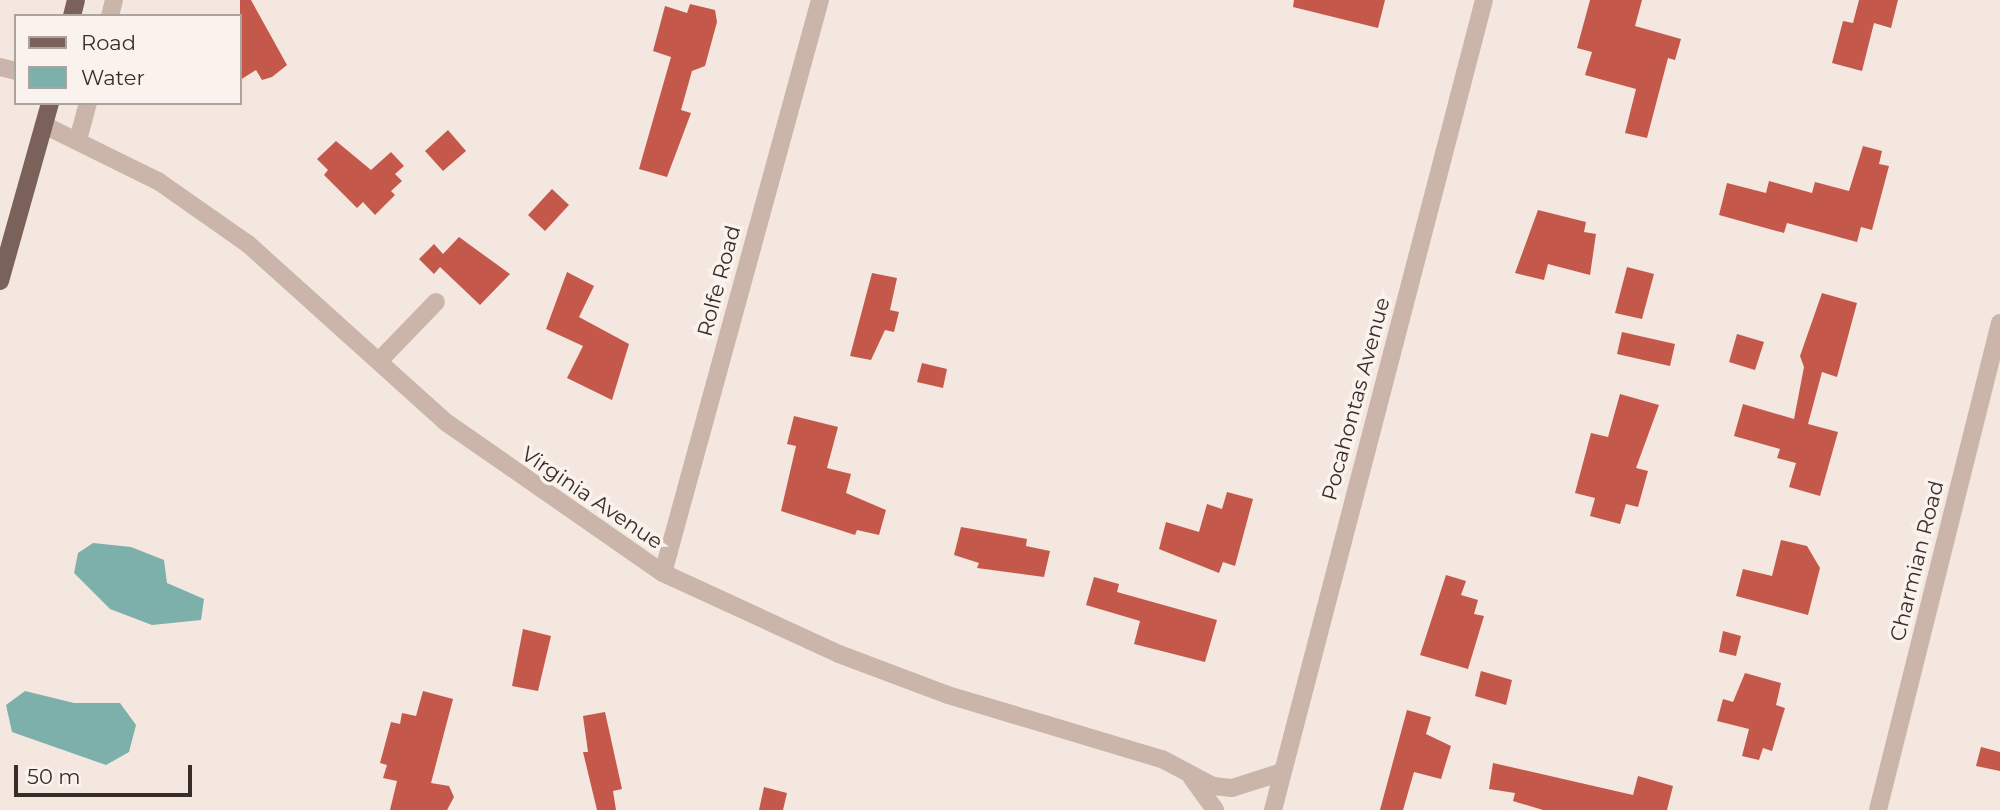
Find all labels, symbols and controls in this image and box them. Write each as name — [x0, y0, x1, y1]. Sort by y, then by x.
legend — [14, 14, 242, 105]
text: Road — [81, 30, 136, 55]
text: Water — [81, 65, 145, 90]
street label: Rolfe Road — [692, 223, 746, 339]
street label: Pocahontas Avenue — [1317, 295, 1395, 503]
street label: Virginia Avenue — [517, 441, 667, 555]
street label: Charmian Road — [1885, 478, 1949, 644]
scale bar — [18, 750, 196, 794]
text: 50 m — [27, 764, 81, 789]

